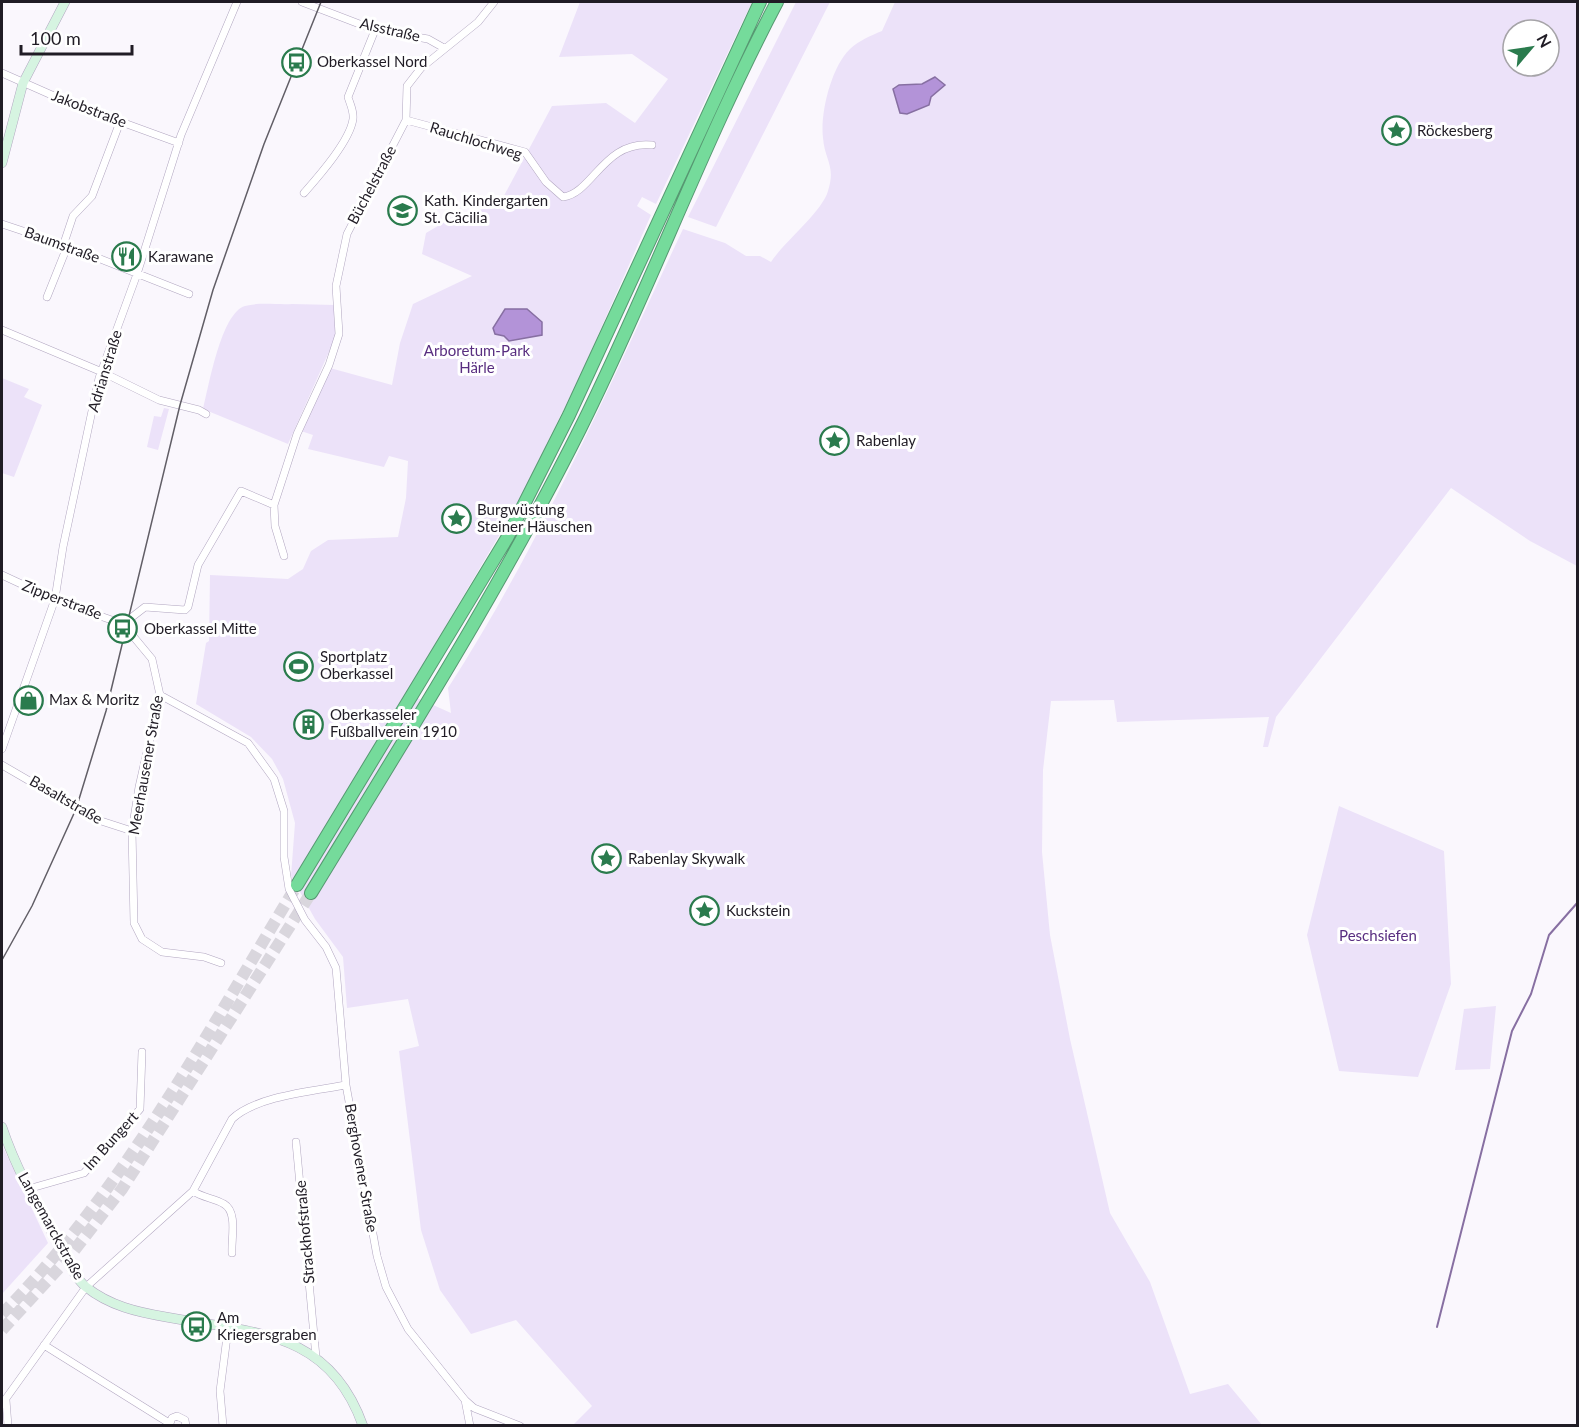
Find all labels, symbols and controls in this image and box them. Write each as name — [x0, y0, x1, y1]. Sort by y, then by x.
street label: Alsstraße — [358, 13, 422, 45]
scale bar — [21, 18, 132, 56]
north arrow — [1501, 18, 1561, 78]
text: 100 m — [30, 27, 81, 49]
text: N — [1533, 30, 1556, 50]
bus stop icon: Oberkassel Nord — [280, 46, 312, 78]
place label: Oberkassel Nord — [317, 52, 427, 70]
street label: Jakobstraße — [49, 86, 129, 131]
place icon: Röckesberg — [1380, 115, 1412, 147]
street label: Rauchlochweg — [428, 117, 525, 163]
place label: Röckesberg — [1417, 121, 1493, 139]
street label: Büchelstraße — [343, 142, 399, 227]
place label: Kath. Kindergarten St. Cäcilia — [424, 191, 548, 226]
school or university icon: Kath. Kindergarten St. Cäcilia — [387, 194, 419, 226]
street label: Baumstraße — [22, 222, 103, 266]
restaurant icon: Karawane — [111, 241, 143, 273]
place label: Karawane — [148, 247, 214, 265]
street label: Adrianstraße — [83, 328, 125, 414]
park label: Arboretum-Park Härle — [424, 341, 531, 376]
place icon: Rabenlay — [819, 425, 851, 457]
place label: Rabenlay — [856, 431, 916, 449]
place label: Burgwüstung Steiner Häuschen — [477, 500, 592, 535]
place icon: Burgwüstung Steiner Häuschen — [440, 503, 472, 535]
street label: Zipperstraße — [20, 576, 105, 623]
bus stop icon: Oberkassel Mitte — [107, 613, 139, 645]
place label: Oberkassel Mitte — [144, 619, 257, 637]
place label: Sportplatz Oberkassel — [320, 647, 393, 682]
sports icon: Sportplatz Oberkassel — [283, 650, 315, 682]
shop icon: Max & Moritz — [12, 684, 44, 716]
place label: Max & Moritz — [49, 690, 140, 708]
street label: Meerhausener Straße — [124, 694, 166, 836]
place label: Oberkasseler Fußballverein 1910 — [330, 705, 457, 740]
building icon: Oberkasseler Fußballverein 1910 — [293, 708, 325, 740]
street label: Basaltstraße — [27, 771, 106, 827]
place icon: Rabenlay Skywalk — [591, 843, 623, 875]
place label: Rabenlay Skywalk — [628, 849, 745, 867]
place icon: Kuckstein — [689, 895, 721, 927]
place label: Kuckstein — [726, 901, 790, 919]
park label: Peschsiefen — [1339, 926, 1417, 944]
street label: Berghovener Straße — [342, 1102, 382, 1234]
street label: Im Bungert — [79, 1107, 142, 1173]
street label: Langemarckstraße — [15, 1169, 89, 1282]
street label: Strackhofstraße — [290, 1179, 318, 1285]
place label: Am Kriegersgraben — [217, 1308, 317, 1343]
bus stop icon: Am Kriegersgraben — [180, 1311, 212, 1343]

